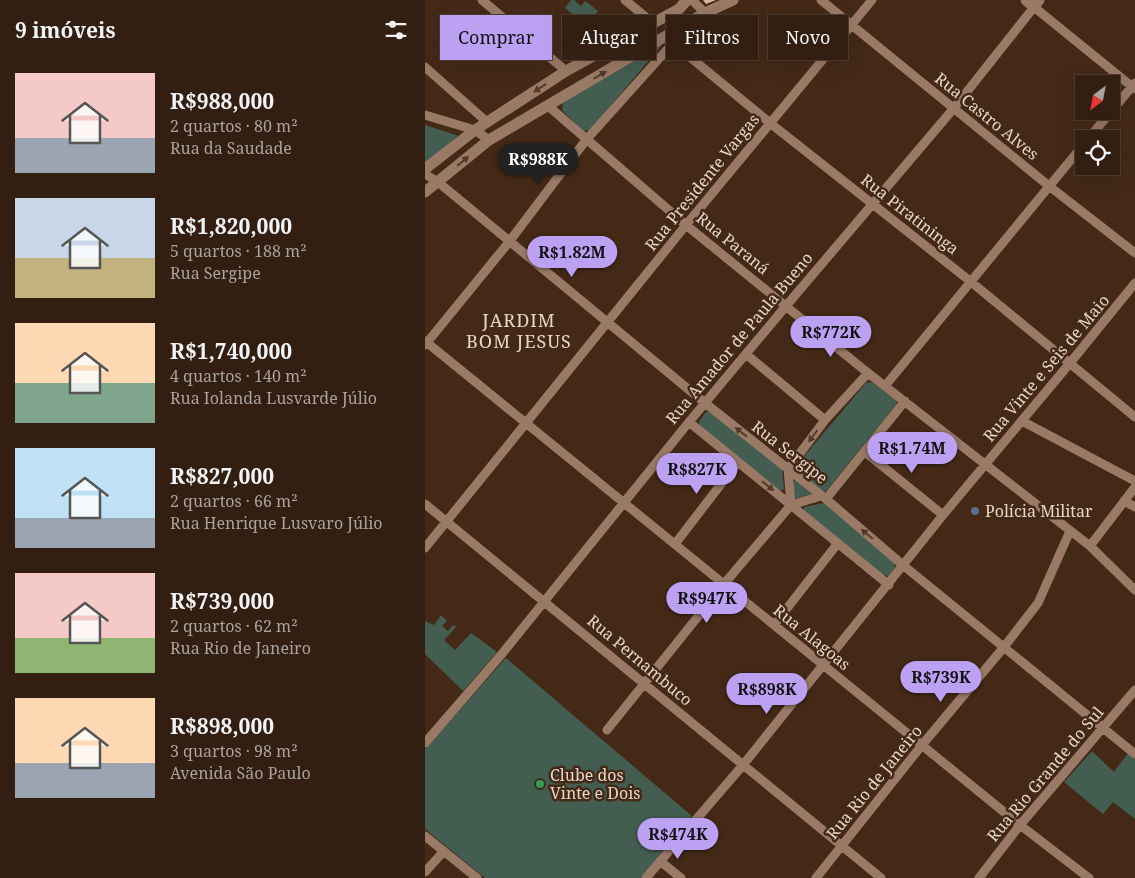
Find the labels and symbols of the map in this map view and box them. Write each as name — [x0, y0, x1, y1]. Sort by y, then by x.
street label: Rua Castro Alves — [930, 67, 1044, 165]
one-way arrow — [594, 70, 607, 79]
north arrow — [1075, 75, 1120, 120]
one-way arrow — [534, 83, 547, 92]
street label: Rua Presidente Vargas — [640, 109, 764, 255]
pin: R$988K — [497, 142, 579, 185]
one-way arrow — [457, 156, 469, 167]
street label: Rua Piratininga — [856, 169, 964, 259]
street label: Rua Paraná — [692, 207, 774, 279]
pin: R$1.82M — [526, 236, 618, 278]
street label: Rua Amador de Paula Bueno — [660, 247, 818, 429]
street label: Rua Vinte e Seis de Maio — [978, 290, 1114, 446]
district label: JARDIM BOM JESUS — [466, 308, 572, 353]
pin: R$772K — [790, 316, 872, 358]
street label: Rua Sergipe — [747, 415, 833, 489]
one-way arrow — [735, 426, 748, 437]
one-way arrow — [808, 429, 819, 442]
pin: R$1.74M — [866, 432, 958, 474]
pin: R$827K — [656, 452, 738, 495]
one-way arrow — [761, 480, 774, 491]
place label: Polícia Militar — [985, 500, 1093, 522]
marker: Polícia Militar — [969, 505, 981, 517]
one-way arrow — [861, 528, 873, 540]
pin: R$947K — [666, 582, 748, 624]
street label: Rua Alagoas — [769, 599, 855, 675]
street label: Rua Pernambuco — [583, 609, 697, 711]
pin: R$739K — [900, 660, 982, 703]
pin: R$898K — [726, 672, 808, 715]
street label: Rua Rio Grande do Sul — [982, 702, 1108, 846]
street label: Rua Rio de Janeiro — [821, 720, 927, 844]
place label: Clube dos Vinte e Dois — [550, 764, 641, 804]
marker: Clube dos Vinte e Dois — [534, 778, 546, 790]
pin: R$474K — [637, 818, 719, 860]

